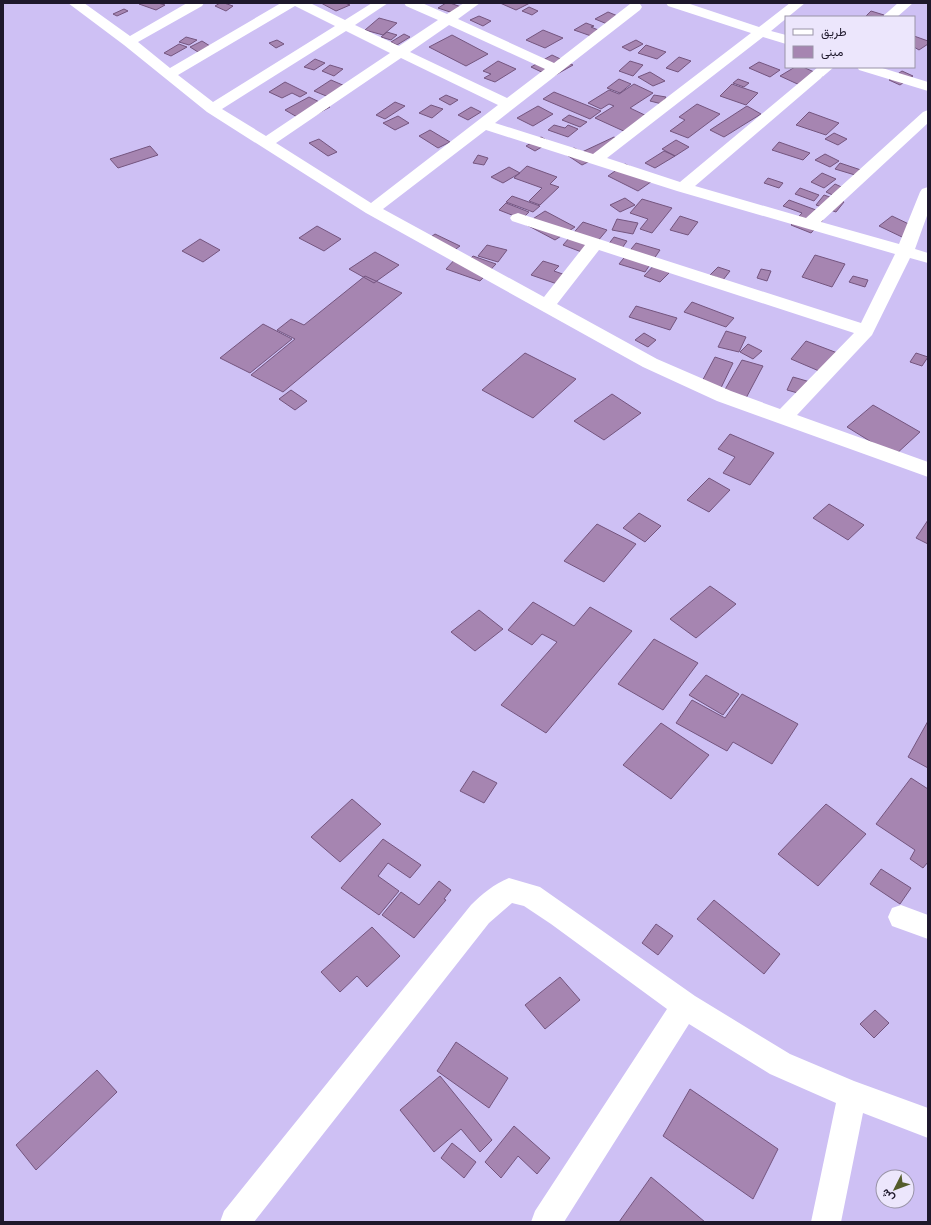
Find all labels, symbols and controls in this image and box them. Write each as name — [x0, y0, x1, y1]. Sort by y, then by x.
legend — [785, 16, 915, 68]
text: طريق — [821, 24, 847, 41]
text: مبنى — [821, 44, 843, 61]
north arrow — [875, 1169, 915, 1209]
text: ش — [878, 1185, 898, 1205]

